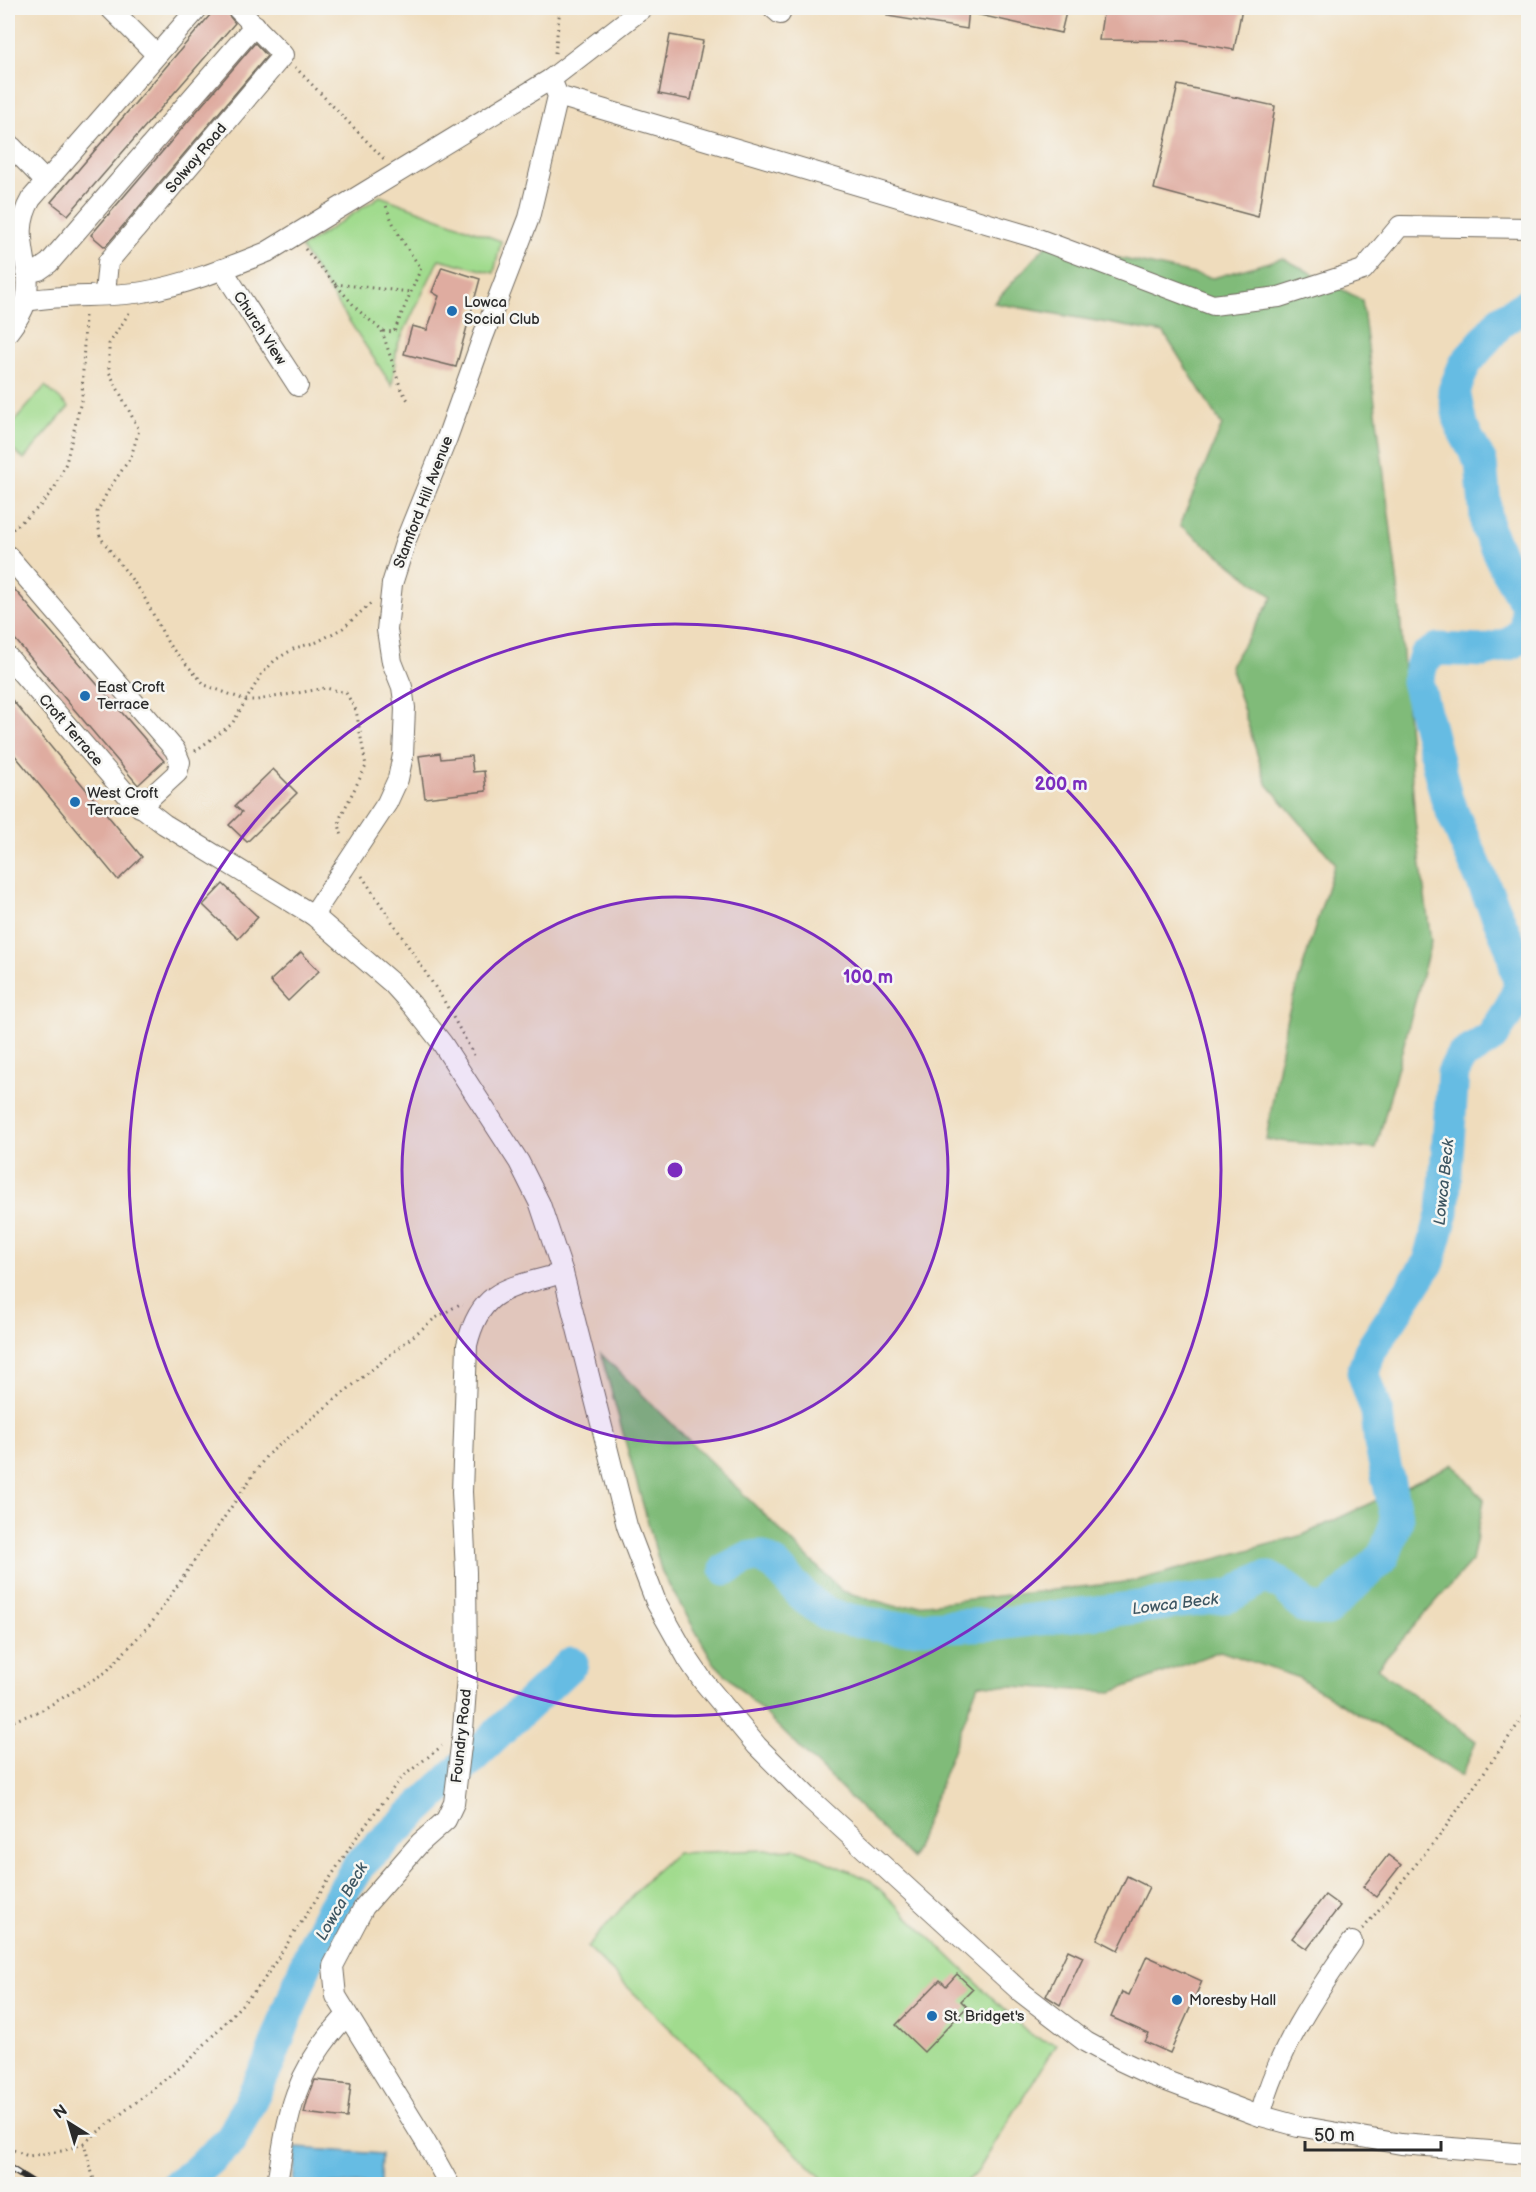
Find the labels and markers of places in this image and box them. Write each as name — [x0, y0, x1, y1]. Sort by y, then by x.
place label: Lowca Social Club — [464, 293, 540, 329]
marker: Lowca Social Club — [445, 304, 459, 318]
place label: East Croft Terrace — [97, 678, 165, 714]
marker: East Croft Terrace — [78, 689, 92, 703]
place label: West Croft Terrace — [87, 784, 159, 820]
marker: West Croft Terrace — [68, 795, 82, 809]
centre of rings — [665, 1160, 685, 1180]
place label: Moresby Hall — [1189, 1991, 1276, 2010]
marker: Moresby Hall — [1170, 1993, 1184, 2007]
place label: St. Bridget's — [944, 2007, 1025, 2026]
marker: St. Bridget's — [925, 2009, 939, 2023]

